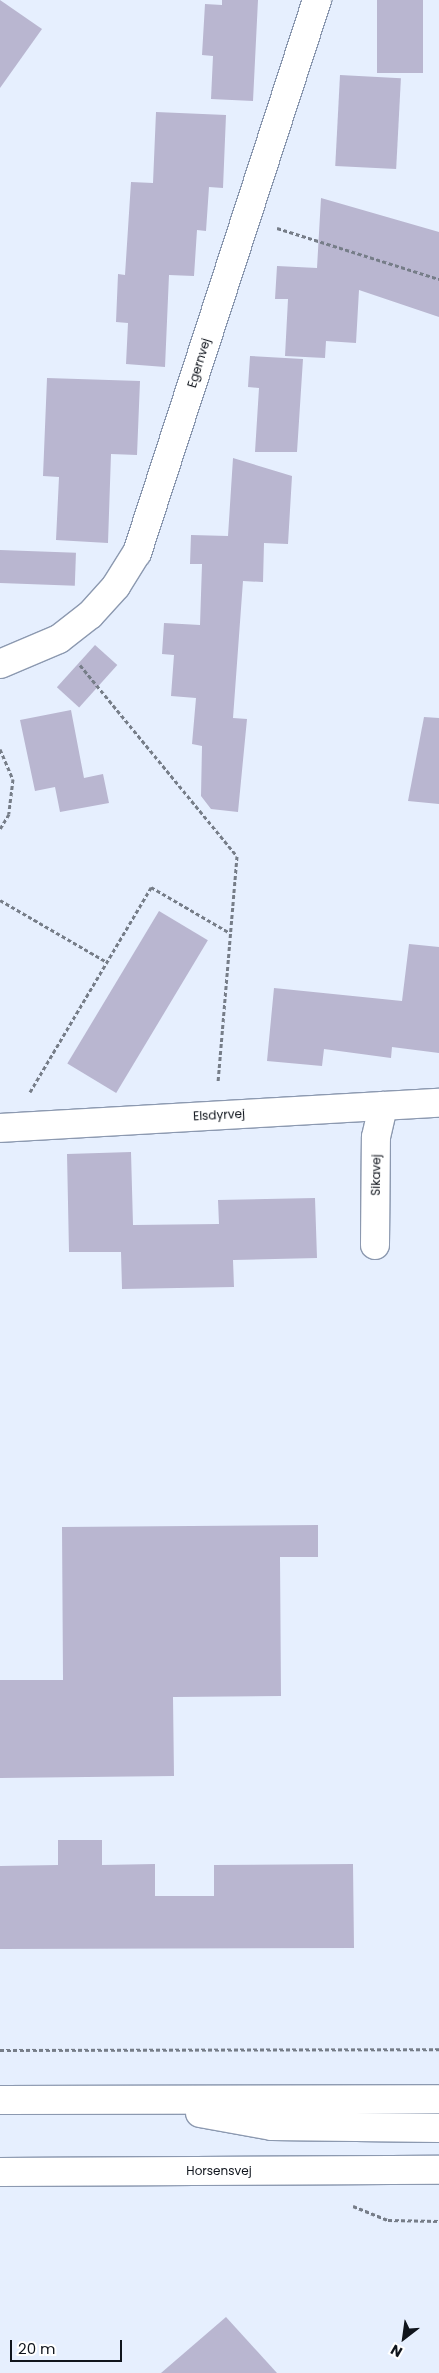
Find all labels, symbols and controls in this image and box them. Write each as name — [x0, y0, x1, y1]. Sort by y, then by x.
street label: Egernvej — [185, 337, 213, 389]
street label: Elsdyrvej — [193, 1106, 245, 1124]
street label: Sikavej — [368, 1154, 384, 1196]
street label: Horsensvej — [186, 2164, 252, 2178]
north arrow — [379, 2313, 429, 2363]
scale bar — [12, 2330, 125, 2362]
text: 20 m — [18, 2338, 56, 2359]
text: N — [387, 2340, 406, 2362]

